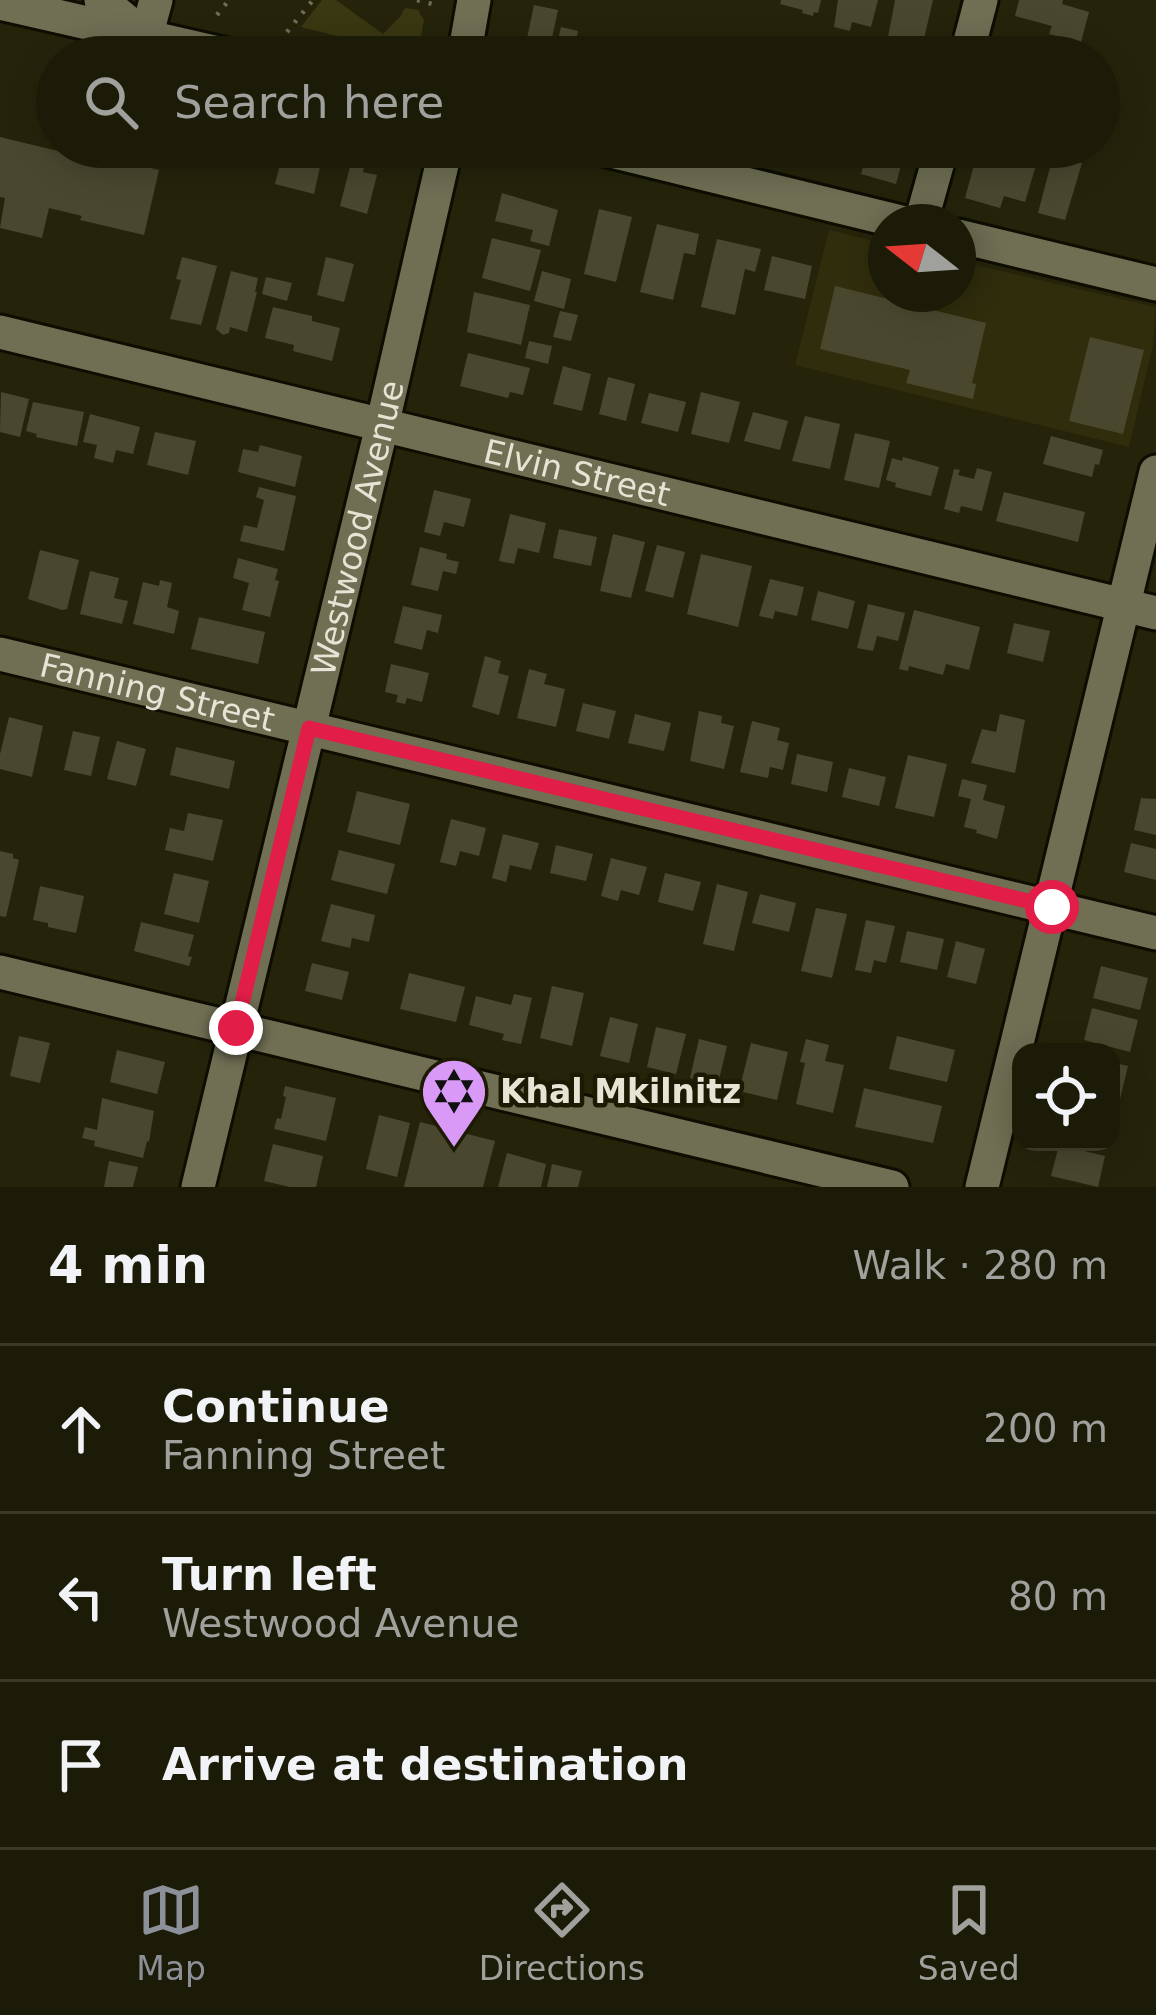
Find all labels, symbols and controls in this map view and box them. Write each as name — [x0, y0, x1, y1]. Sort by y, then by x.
search box — [36, 36, 1120, 168]
icon: search — [78, 69, 144, 135]
text: Search here — [174, 76, 444, 129]
north arrow — [868, 204, 976, 312]
street label: Westwood Avenue — [303, 376, 411, 680]
street label: Elvin Street — [480, 431, 674, 514]
street label: Fanning Street — [36, 645, 279, 739]
route start — [1025, 880, 1079, 934]
route end — [209, 1001, 263, 1055]
map controls — [1012, 1043, 1120, 1151]
button: locate — [1012, 1043, 1120, 1151]
synagogue icon: Khal Mkilnitz — [419, 1056, 489, 1150]
place label: Khal Mkilnitz — [500, 1072, 741, 1111]
text: 4 min — [48, 1236, 208, 1295]
text: Walk · 280 m — [853, 1243, 1108, 1288]
text: Continue — [162, 1380, 390, 1433]
icon: ahead — [48, 1396, 114, 1462]
text: 200 m — [983, 1406, 1108, 1451]
text: Fanning Street — [162, 1433, 445, 1478]
text: Turn left — [162, 1548, 377, 1601]
icon: left — [48, 1564, 114, 1630]
text: 80 m — [1008, 1574, 1108, 1619]
text: Westwood Avenue — [162, 1601, 520, 1646]
icon: arrive — [48, 1732, 114, 1798]
text: Arrive at destination — [162, 1738, 688, 1791]
tab: Map — [136, 1877, 206, 1988]
tab: Directions — [479, 1877, 645, 1988]
tab: Saved — [918, 1877, 1020, 1988]

